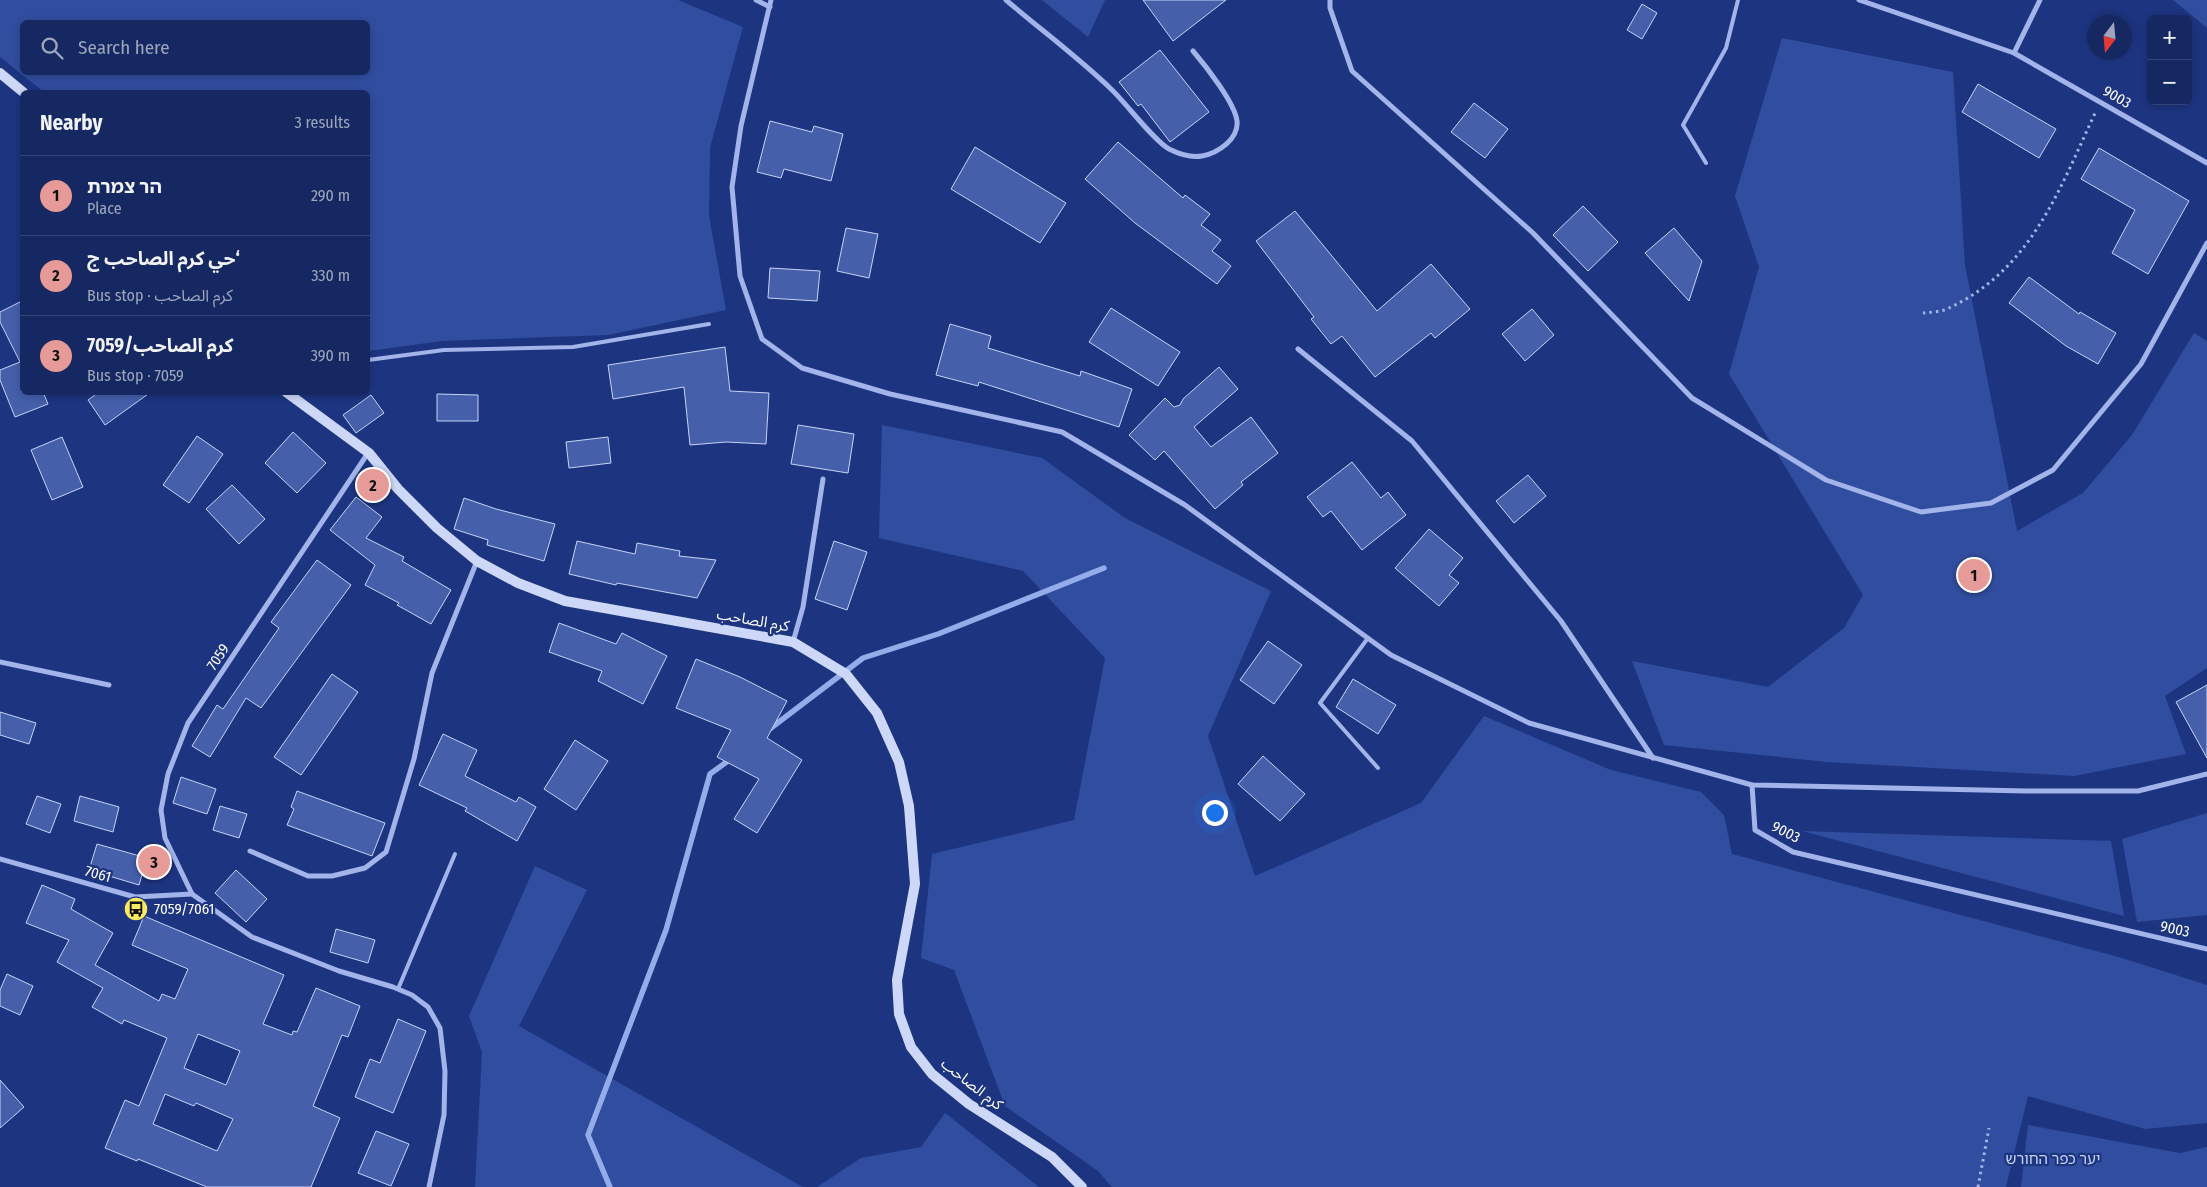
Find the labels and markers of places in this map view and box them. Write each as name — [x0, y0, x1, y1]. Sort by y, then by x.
pin: 2 — [357, 466, 389, 504]
pin: 1 — [1958, 556, 1990, 594]
pin: 3 — [138, 843, 170, 881]
bus stop icon: 7059/7061 — [123, 896, 149, 922]
place label: 7059/7061 — [154, 900, 214, 918]

